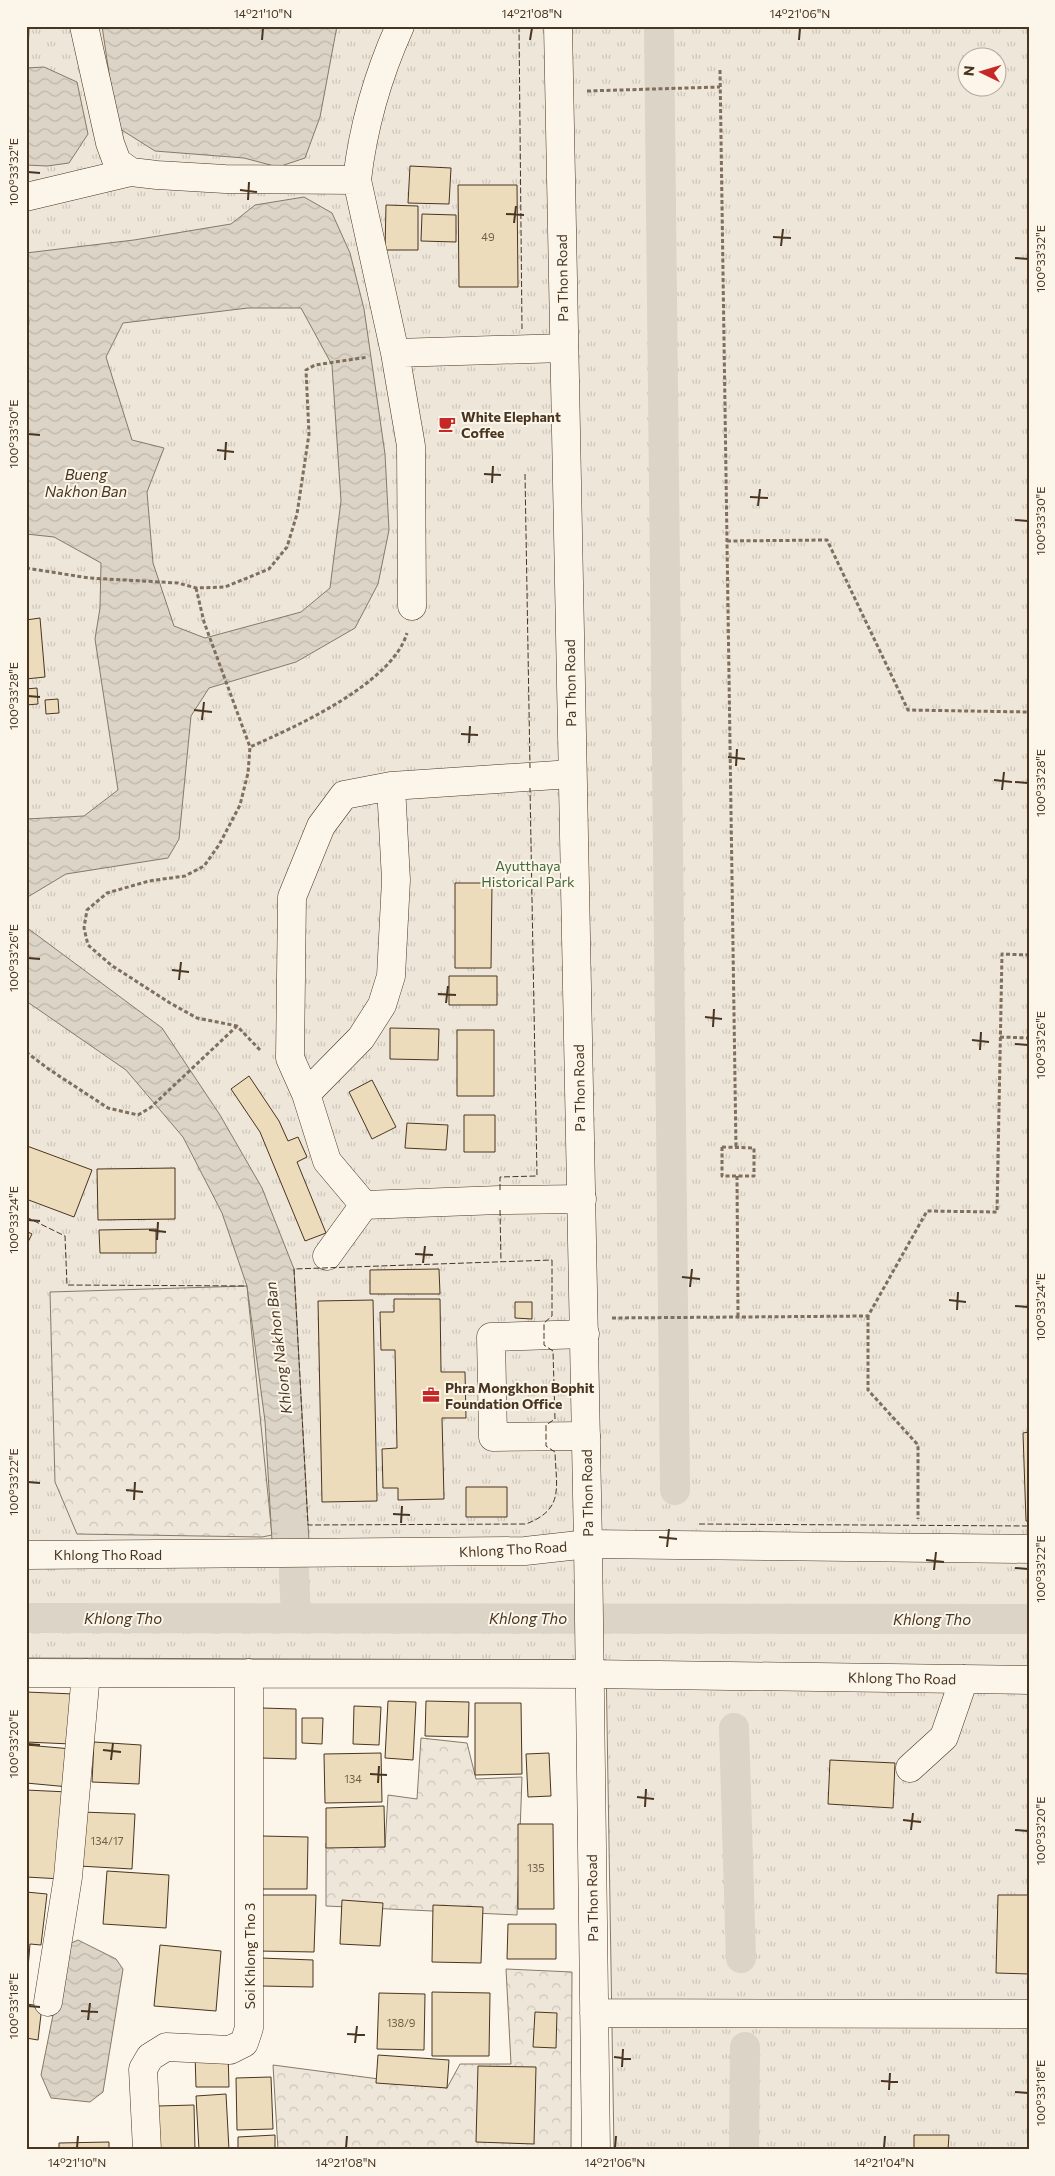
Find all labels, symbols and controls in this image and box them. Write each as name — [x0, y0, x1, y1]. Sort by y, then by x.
text: 14°21'10"N — [234, 6, 292, 20]
text: 14°21'08"N — [502, 6, 562, 20]
text: 14°21'06"N — [770, 6, 830, 20]
north arrow — [958, 48, 1008, 98]
text: N — [960, 65, 977, 77]
text: 100°33'32"E — [6, 138, 20, 206]
text: 100°33'32"E — [1033, 225, 1047, 293]
house number: 49 — [481, 230, 495, 243]
street label: Pa Thon Road — [553, 234, 571, 322]
text: 100°33'30"E — [6, 400, 20, 468]
place label: White Elephant Coffee — [461, 408, 561, 441]
cafe icon: White Elephant Coffee — [437, 414, 457, 434]
water label: Bueng Nakhon Ban — [45, 465, 127, 500]
text: 100°33'30"E — [1033, 487, 1047, 555]
street label: Pa Thon Road — [561, 639, 579, 727]
text: 100°33'28"E — [6, 662, 20, 730]
text: 100°33'28"E — [1033, 749, 1047, 817]
park label: Ayutthaya Historical Park — [481, 857, 575, 890]
text: 100°33'26"E — [6, 924, 20, 992]
text: 100°33'26"E — [1033, 1011, 1047, 1079]
street label: Pa Thon Road — [570, 1044, 588, 1132]
text: 100°33'24"E — [6, 1186, 20, 1254]
text: 100°33'24"E — [1033, 1273, 1047, 1341]
water label: Khlong Nakhon Ban — [261, 1281, 295, 1415]
place label: Phra Mongkhon Bophit Foundation Office — [445, 1379, 595, 1412]
office icon: Phra Mongkhon Bophit Foundation Office — [421, 1385, 441, 1405]
text: 100°33'22"E — [6, 1448, 20, 1516]
street label: Pa Thon Road — [578, 1449, 596, 1537]
text: 100°33'22"E — [1033, 1535, 1047, 1603]
street label: Khlong Tho Road — [458, 1538, 568, 1560]
street label: Khlong Tho Road — [54, 1546, 162, 1563]
water label: Khlong Tho — [84, 1609, 162, 1627]
water label: Khlong Tho — [489, 1609, 567, 1627]
water label: Khlong Tho — [893, 1610, 971, 1628]
street label: Khlong Tho Road — [848, 1669, 956, 1687]
text: 100°33'20"E — [6, 1710, 20, 1778]
house number: 134 — [344, 1772, 362, 1785]
text: 100°33'20"E — [1033, 1797, 1047, 1865]
house number: 134/17 — [91, 1834, 124, 1847]
street label: Pa Thon Road — [583, 1854, 601, 1942]
house number: 135 — [527, 1861, 545, 1874]
street label: Soi Khlong Tho 3 — [241, 1903, 258, 2009]
text: 100°33'18"E — [6, 1973, 20, 2039]
house number: 138/9 — [387, 2016, 416, 2029]
text: 100°33'18"E — [1033, 2060, 1047, 2126]
text: 14°21'10"N — [48, 2155, 106, 2169]
text: 14°21'08"N — [316, 2155, 376, 2169]
text: 14°21'06"N — [585, 2155, 645, 2169]
text: 14°21'04"N — [854, 2155, 914, 2169]

